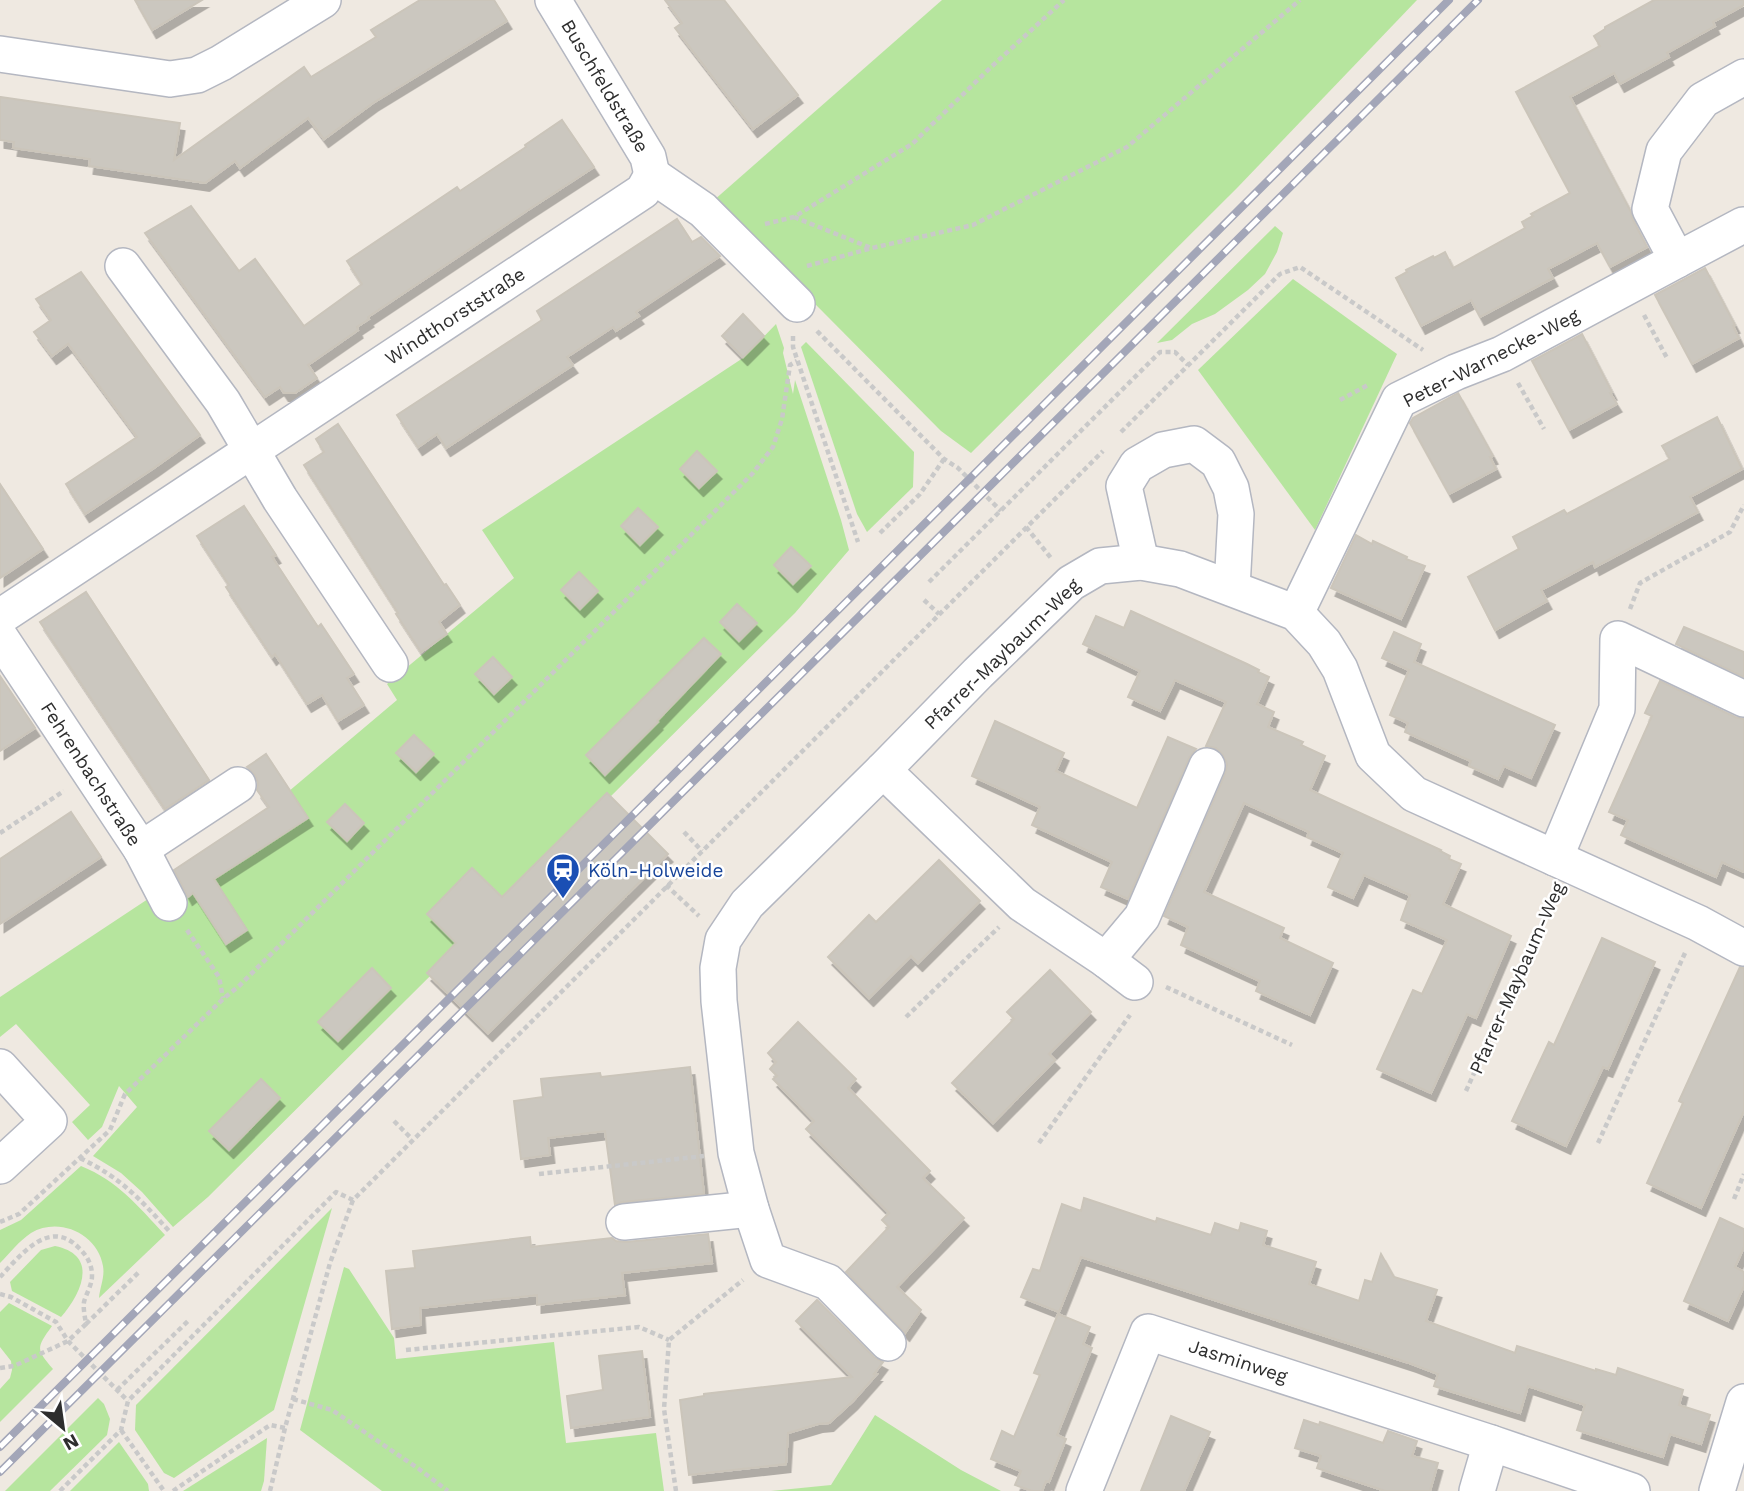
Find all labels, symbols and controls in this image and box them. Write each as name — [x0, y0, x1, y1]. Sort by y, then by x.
street label: Buschfeldstraße — [556, 15, 654, 157]
street label: Windthorststraße — [381, 262, 529, 370]
street label: Peter-Warnecke-Weg — [1399, 303, 1584, 412]
street label: Pfarrer-Maybaum-Weg — [919, 573, 1085, 734]
street label: Fehrenbachstraße — [36, 698, 146, 850]
station icon: Köln-Holweide — [544, 851, 582, 900]
place label: Köln-Holweide — [588, 859, 724, 882]
street label: Pfarrer-Maybaum-Weg — [1464, 878, 1570, 1078]
street label: Jasminweg — [1186, 1334, 1291, 1388]
north arrow — [28, 1393, 98, 1463]
text: N — [59, 1429, 83, 1456]

